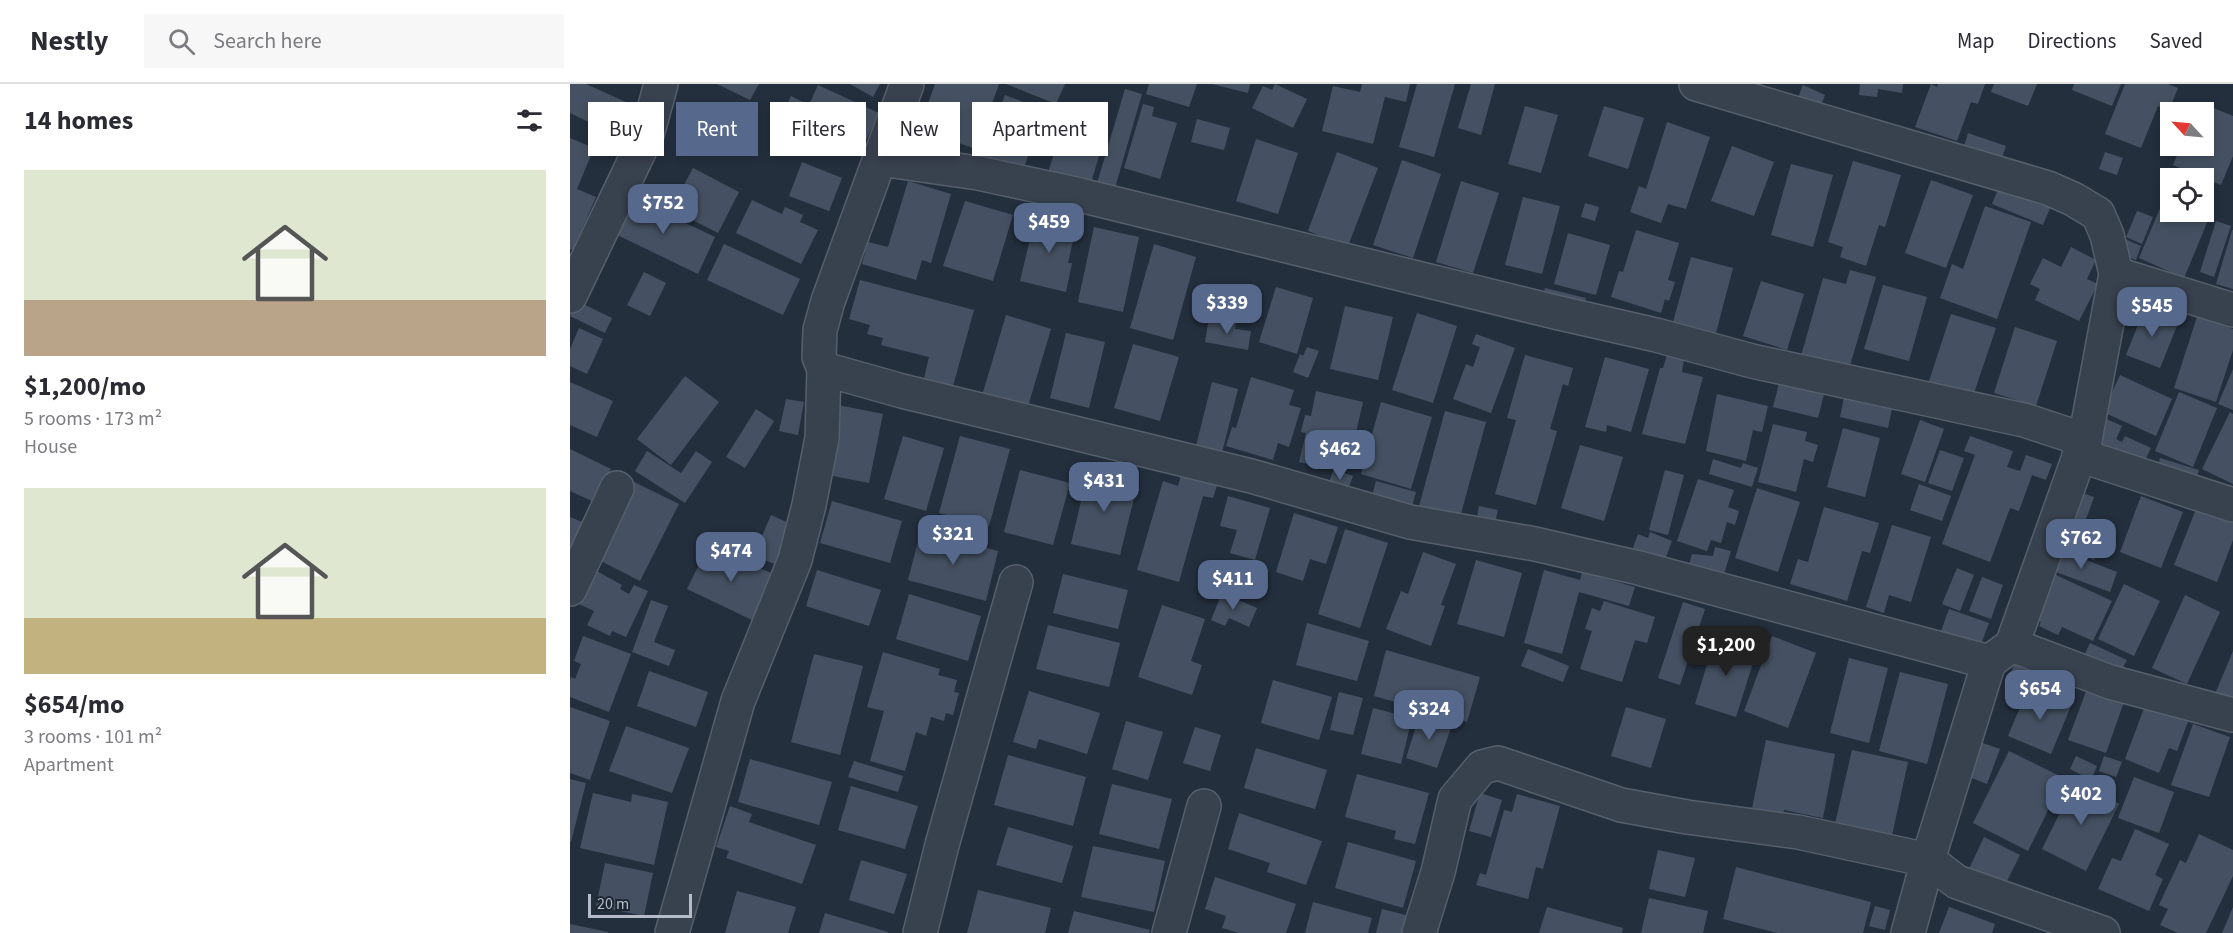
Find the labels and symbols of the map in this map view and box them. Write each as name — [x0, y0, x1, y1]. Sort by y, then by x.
north arrow — [2160, 102, 2214, 156]
pin: $752 — [627, 184, 699, 235]
pin: $459 — [1013, 203, 1085, 254]
pin: $339 — [1191, 284, 1263, 335]
pin: $545 — [2116, 287, 2188, 338]
pin: $462 — [1304, 430, 1376, 481]
pin: $431 — [1068, 462, 1140, 513]
pin: $321 — [917, 515, 989, 566]
pin: $762 — [2045, 519, 2117, 570]
pin: $474 — [695, 532, 767, 583]
pin: $411 — [1197, 560, 1269, 611]
pin: $1,200 — [1677, 626, 1775, 677]
pin: $654 — [2004, 670, 2076, 721]
pin: $324 — [1393, 690, 1465, 741]
pin: $402 — [2045, 775, 2117, 826]
scale bar — [588, 891, 692, 918]

